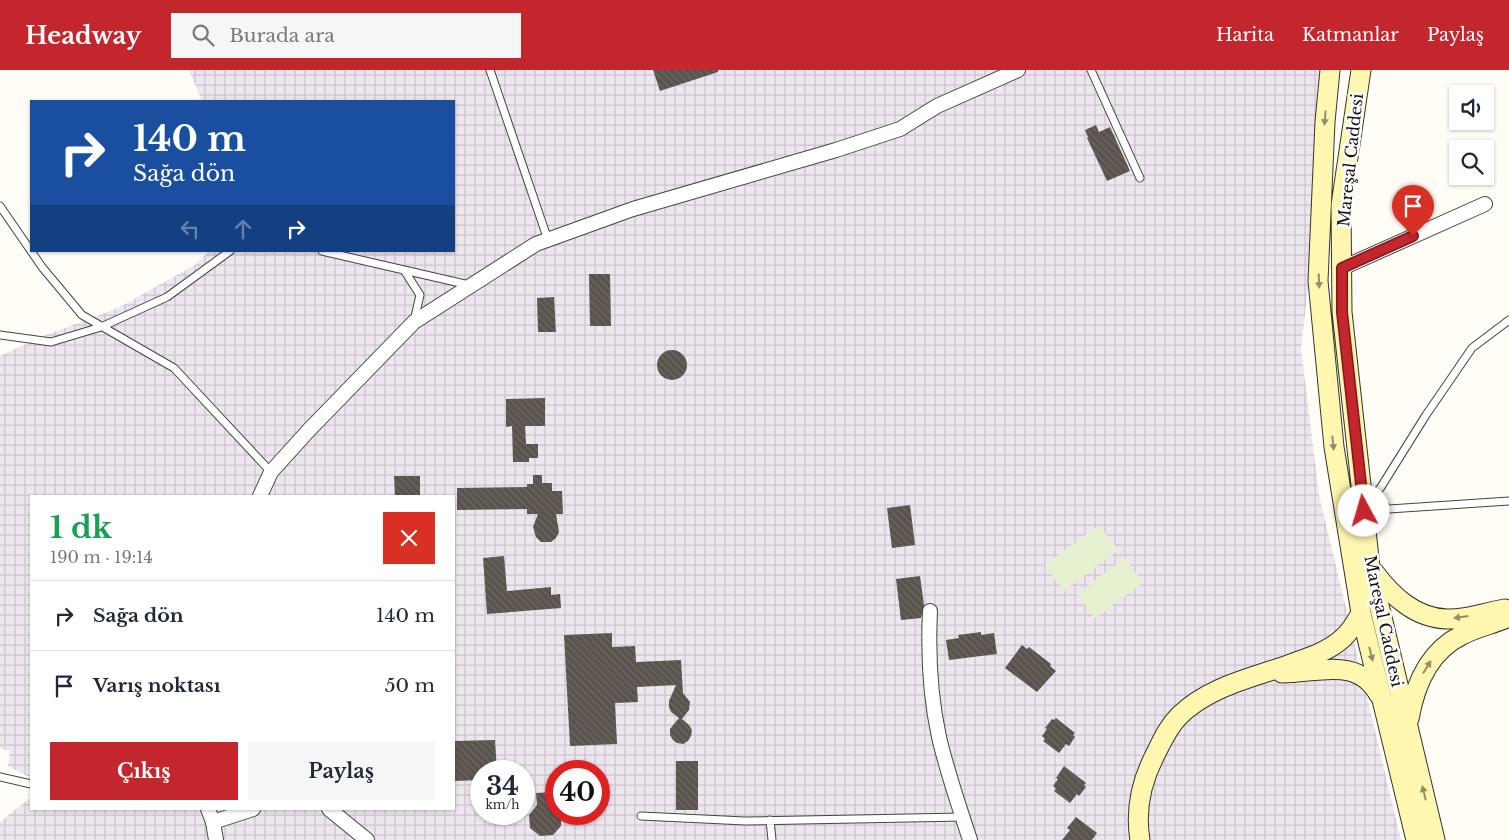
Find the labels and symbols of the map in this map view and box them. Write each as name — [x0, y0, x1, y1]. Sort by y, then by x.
street label: Mareşal Caddesi — [1333, 92, 1367, 228]
one-way arrow — [1321, 111, 1329, 127]
pin — [1392, 185, 1434, 236]
one-way arrow — [1315, 273, 1323, 289]
one-way arrow — [1329, 435, 1337, 451]
position arrow — [1337, 484, 1389, 536]
street label: Mareşal Caddesi — [1360, 553, 1408, 689]
one-way arrow — [1453, 614, 1469, 622]
one-way arrow — [1367, 647, 1375, 662]
one-way arrow — [1422, 661, 1431, 674]
speed limit sign: 40 — [545, 760, 610, 825]
one-way arrow — [1419, 785, 1427, 800]

